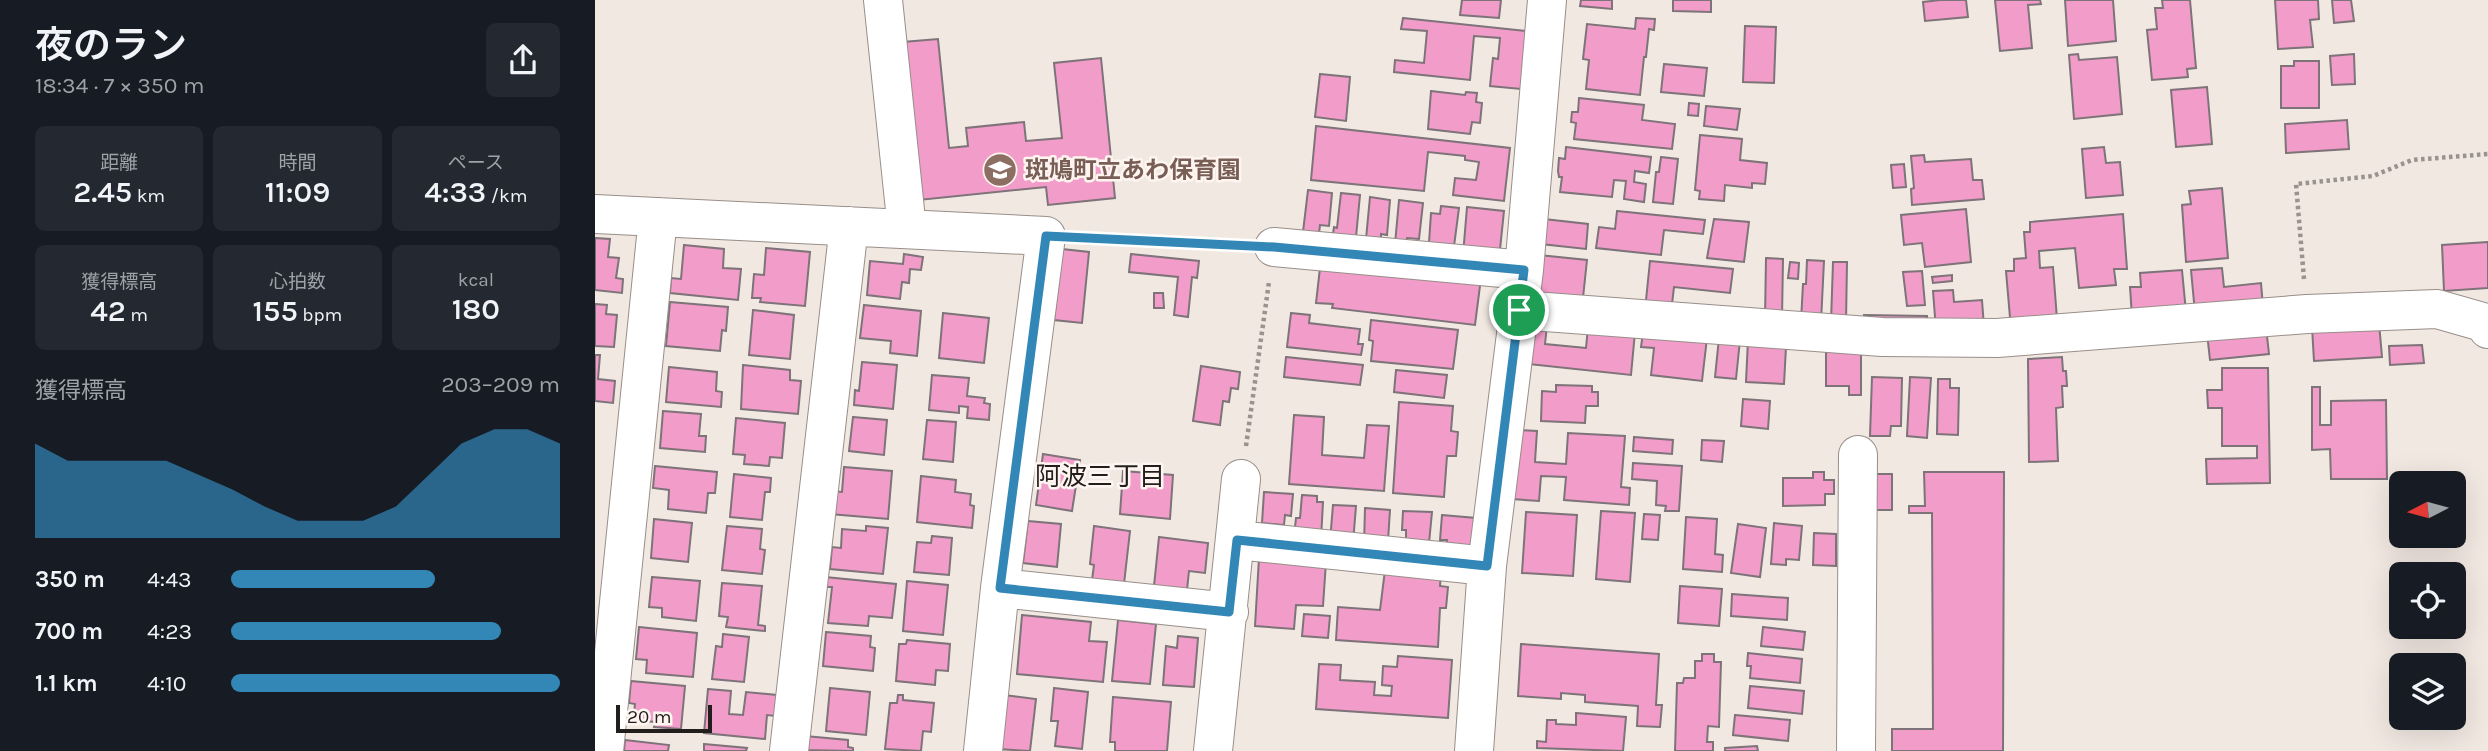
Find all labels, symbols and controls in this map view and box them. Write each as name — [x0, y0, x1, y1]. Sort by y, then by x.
text: 夜のラン — [35, 23, 187, 68]
button: share — [486, 23, 560, 97]
text: 18:34 · 7 × 350 m — [35, 72, 205, 99]
school or university icon: 斑鳩町立あわ保育園 — [981, 151, 1019, 189]
text: 距離 — [100, 152, 138, 174]
text: 時間 — [278, 152, 317, 174]
text: ペース — [448, 152, 504, 174]
place label: 斑鳩町立あわ保育園 — [1025, 156, 1241, 184]
text: 2.45 — [73, 174, 132, 210]
text: 11:09 — [265, 174, 330, 210]
text: 4:33 — [424, 174, 486, 210]
text: km — [132, 185, 165, 207]
text: /km — [486, 185, 527, 207]
text: kcal — [458, 269, 494, 291]
text: 獲得標高 — [81, 271, 157, 293]
text: 心拍数 — [269, 271, 326, 293]
pin — [1489, 280, 1549, 340]
text: 180 — [452, 291, 500, 327]
icon: arrive — [1500, 291, 1538, 329]
text: 42 — [90, 293, 126, 329]
text: 155 — [253, 293, 298, 329]
text: m — [126, 304, 148, 326]
text: bpm — [298, 304, 342, 326]
text: 203–209 m — [441, 371, 560, 398]
text: 獲得標高 — [35, 377, 127, 404]
district label: 阿波三丁目 — [1035, 461, 1165, 492]
north arrow — [2389, 471, 2466, 548]
map controls — [2389, 471, 2466, 730]
button: locate — [2389, 562, 2466, 639]
text: 350 m — [35, 566, 105, 593]
text: 4:43 — [147, 566, 192, 593]
text: 700 m — [35, 618, 103, 645]
text: 4:23 — [147, 618, 192, 645]
button: layers — [2389, 653, 2466, 730]
text: 1.1 km — [35, 670, 98, 697]
text: 4:10 — [147, 670, 186, 697]
scale bar — [616, 702, 712, 734]
text: 20 m — [627, 706, 672, 728]

